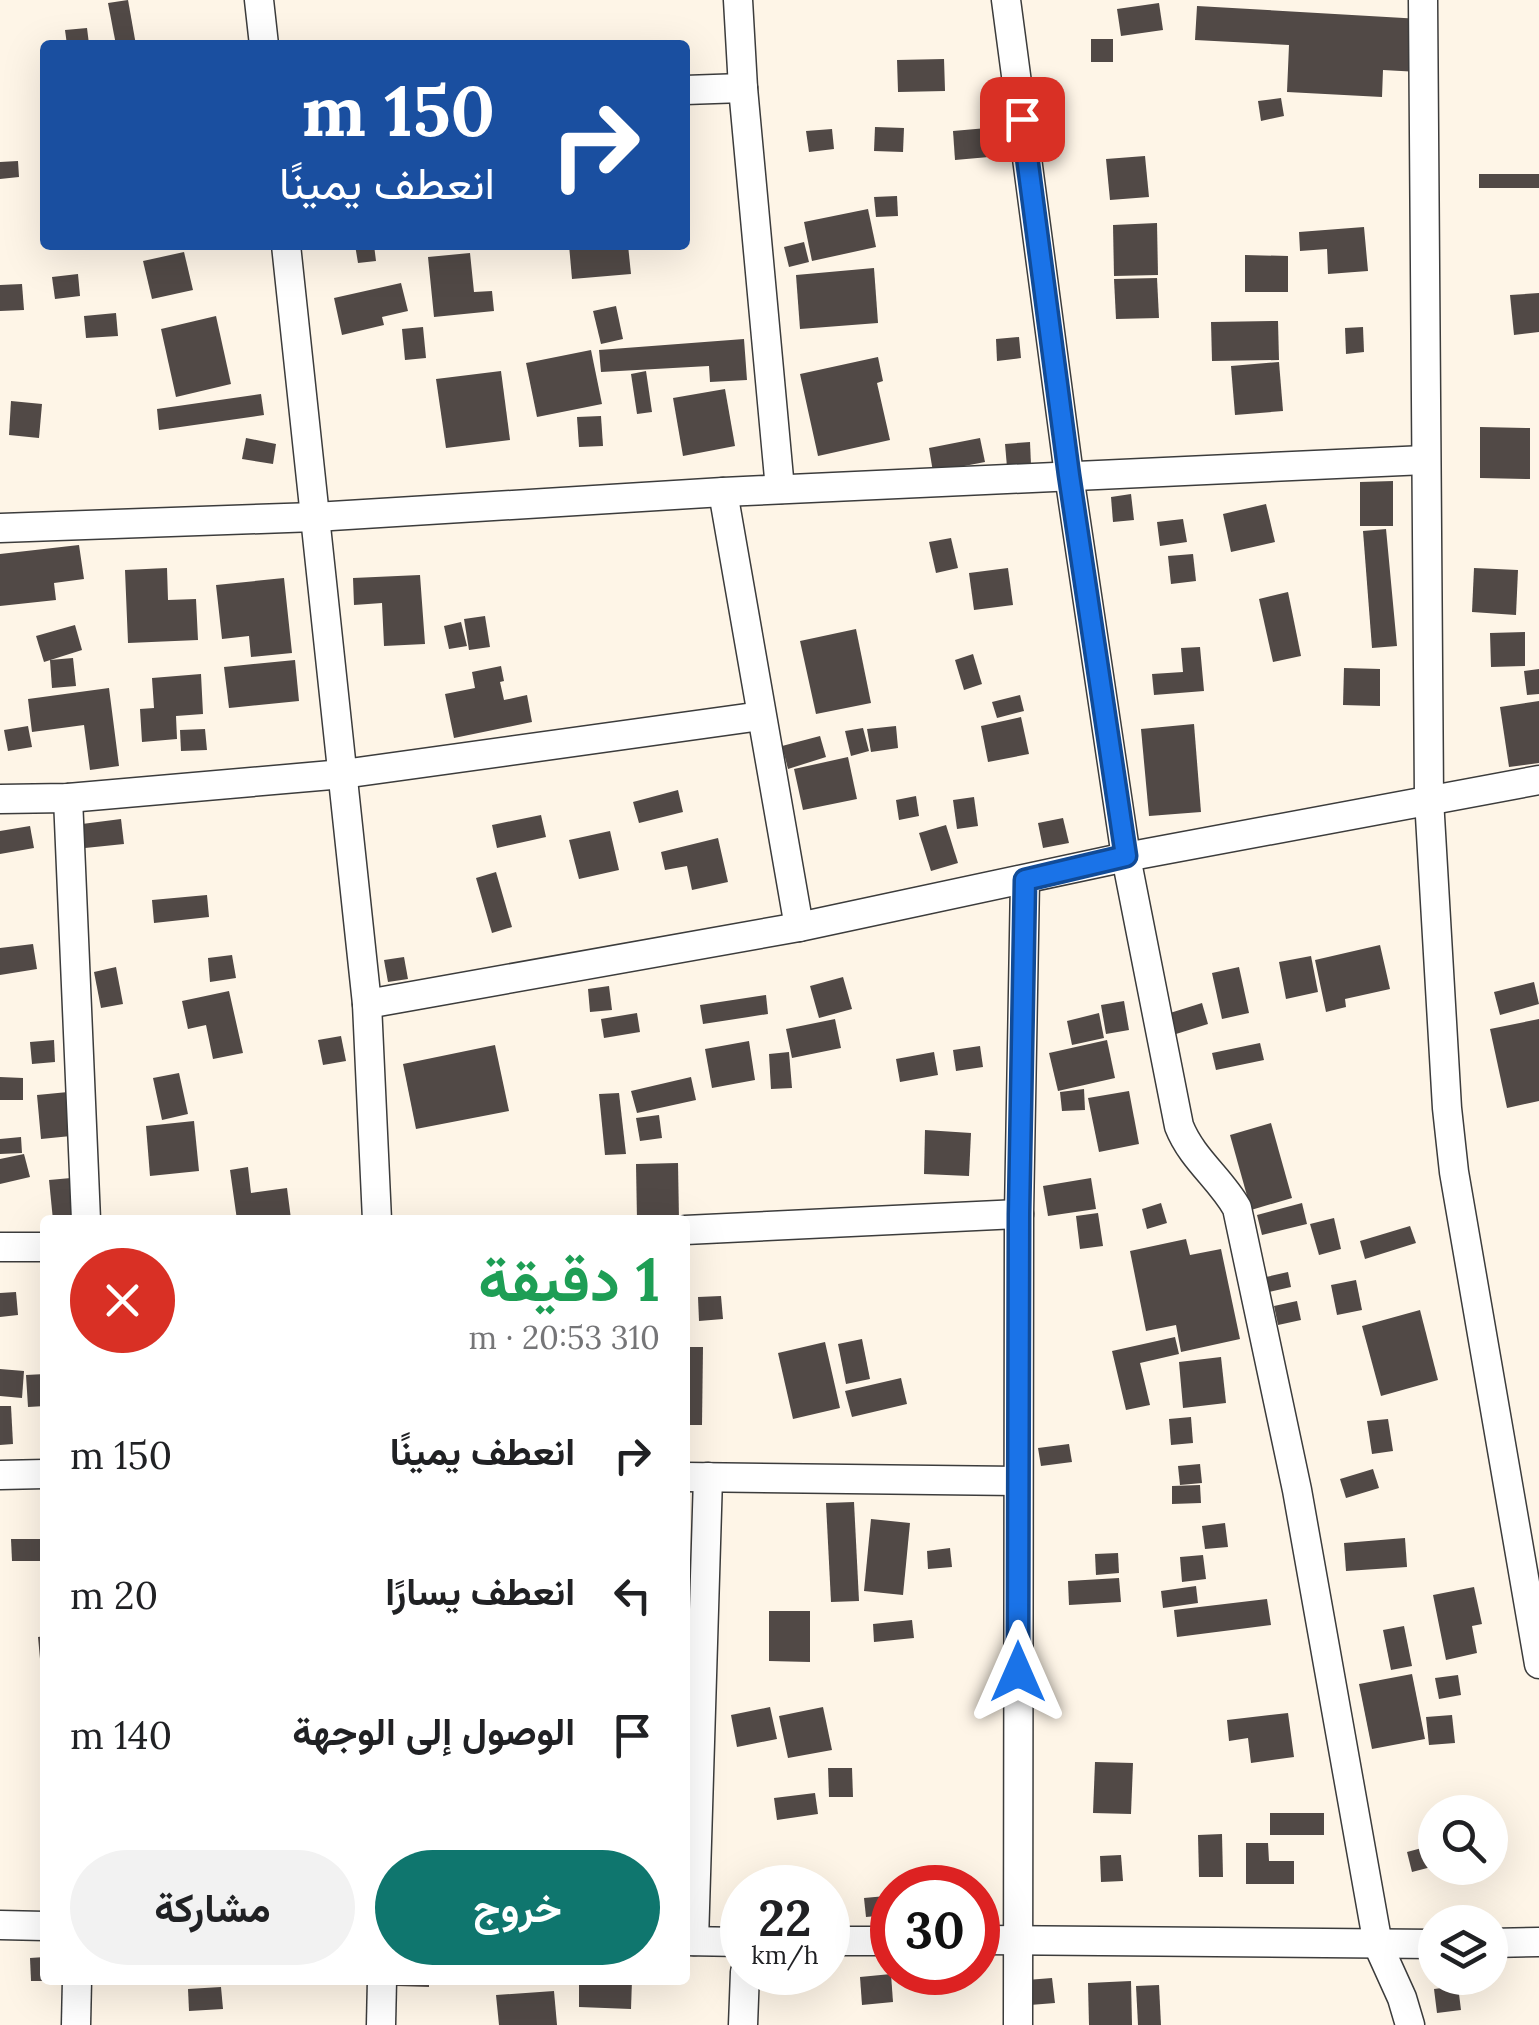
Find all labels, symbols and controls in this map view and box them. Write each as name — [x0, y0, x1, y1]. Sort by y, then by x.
text: 150 m — [301, 66, 495, 155]
pin — [980, 77, 1065, 162]
icon: right — [530, 80, 660, 210]
icon: arrive — [995, 92, 1050, 147]
text: انعطف يمينًا — [279, 154, 495, 211]
text: 1 دقيقة — [478, 1241, 660, 1317]
button: close — [70, 1248, 175, 1353]
text: 310 m · 20:53 — [468, 1317, 660, 1358]
text: انعطف يمينًا — [390, 1427, 575, 1475]
icon: right — [605, 1428, 660, 1483]
text: 150 m — [70, 1431, 172, 1479]
text: انعطف يسارًا — [385, 1567, 575, 1615]
icon: left — [605, 1568, 660, 1623]
text: 20 m — [70, 1571, 158, 1619]
position arrow — [966, 1620, 1070, 1724]
text: الوصول إلى الوجهة — [292, 1707, 575, 1755]
icon: arrive — [605, 1708, 660, 1763]
text: 140 m — [70, 1711, 172, 1759]
map controls — [1418, 1795, 1508, 1995]
button: search — [1418, 1795, 1508, 1885]
button: مشاركة — [70, 1850, 355, 1965]
button: خروج — [375, 1850, 660, 1965]
speed limit sign: 30 — [870, 1865, 1000, 1995]
text: 22 — [758, 1886, 812, 1950]
button: layers — [1418, 1905, 1508, 1995]
text: km/h — [751, 1939, 819, 1971]

